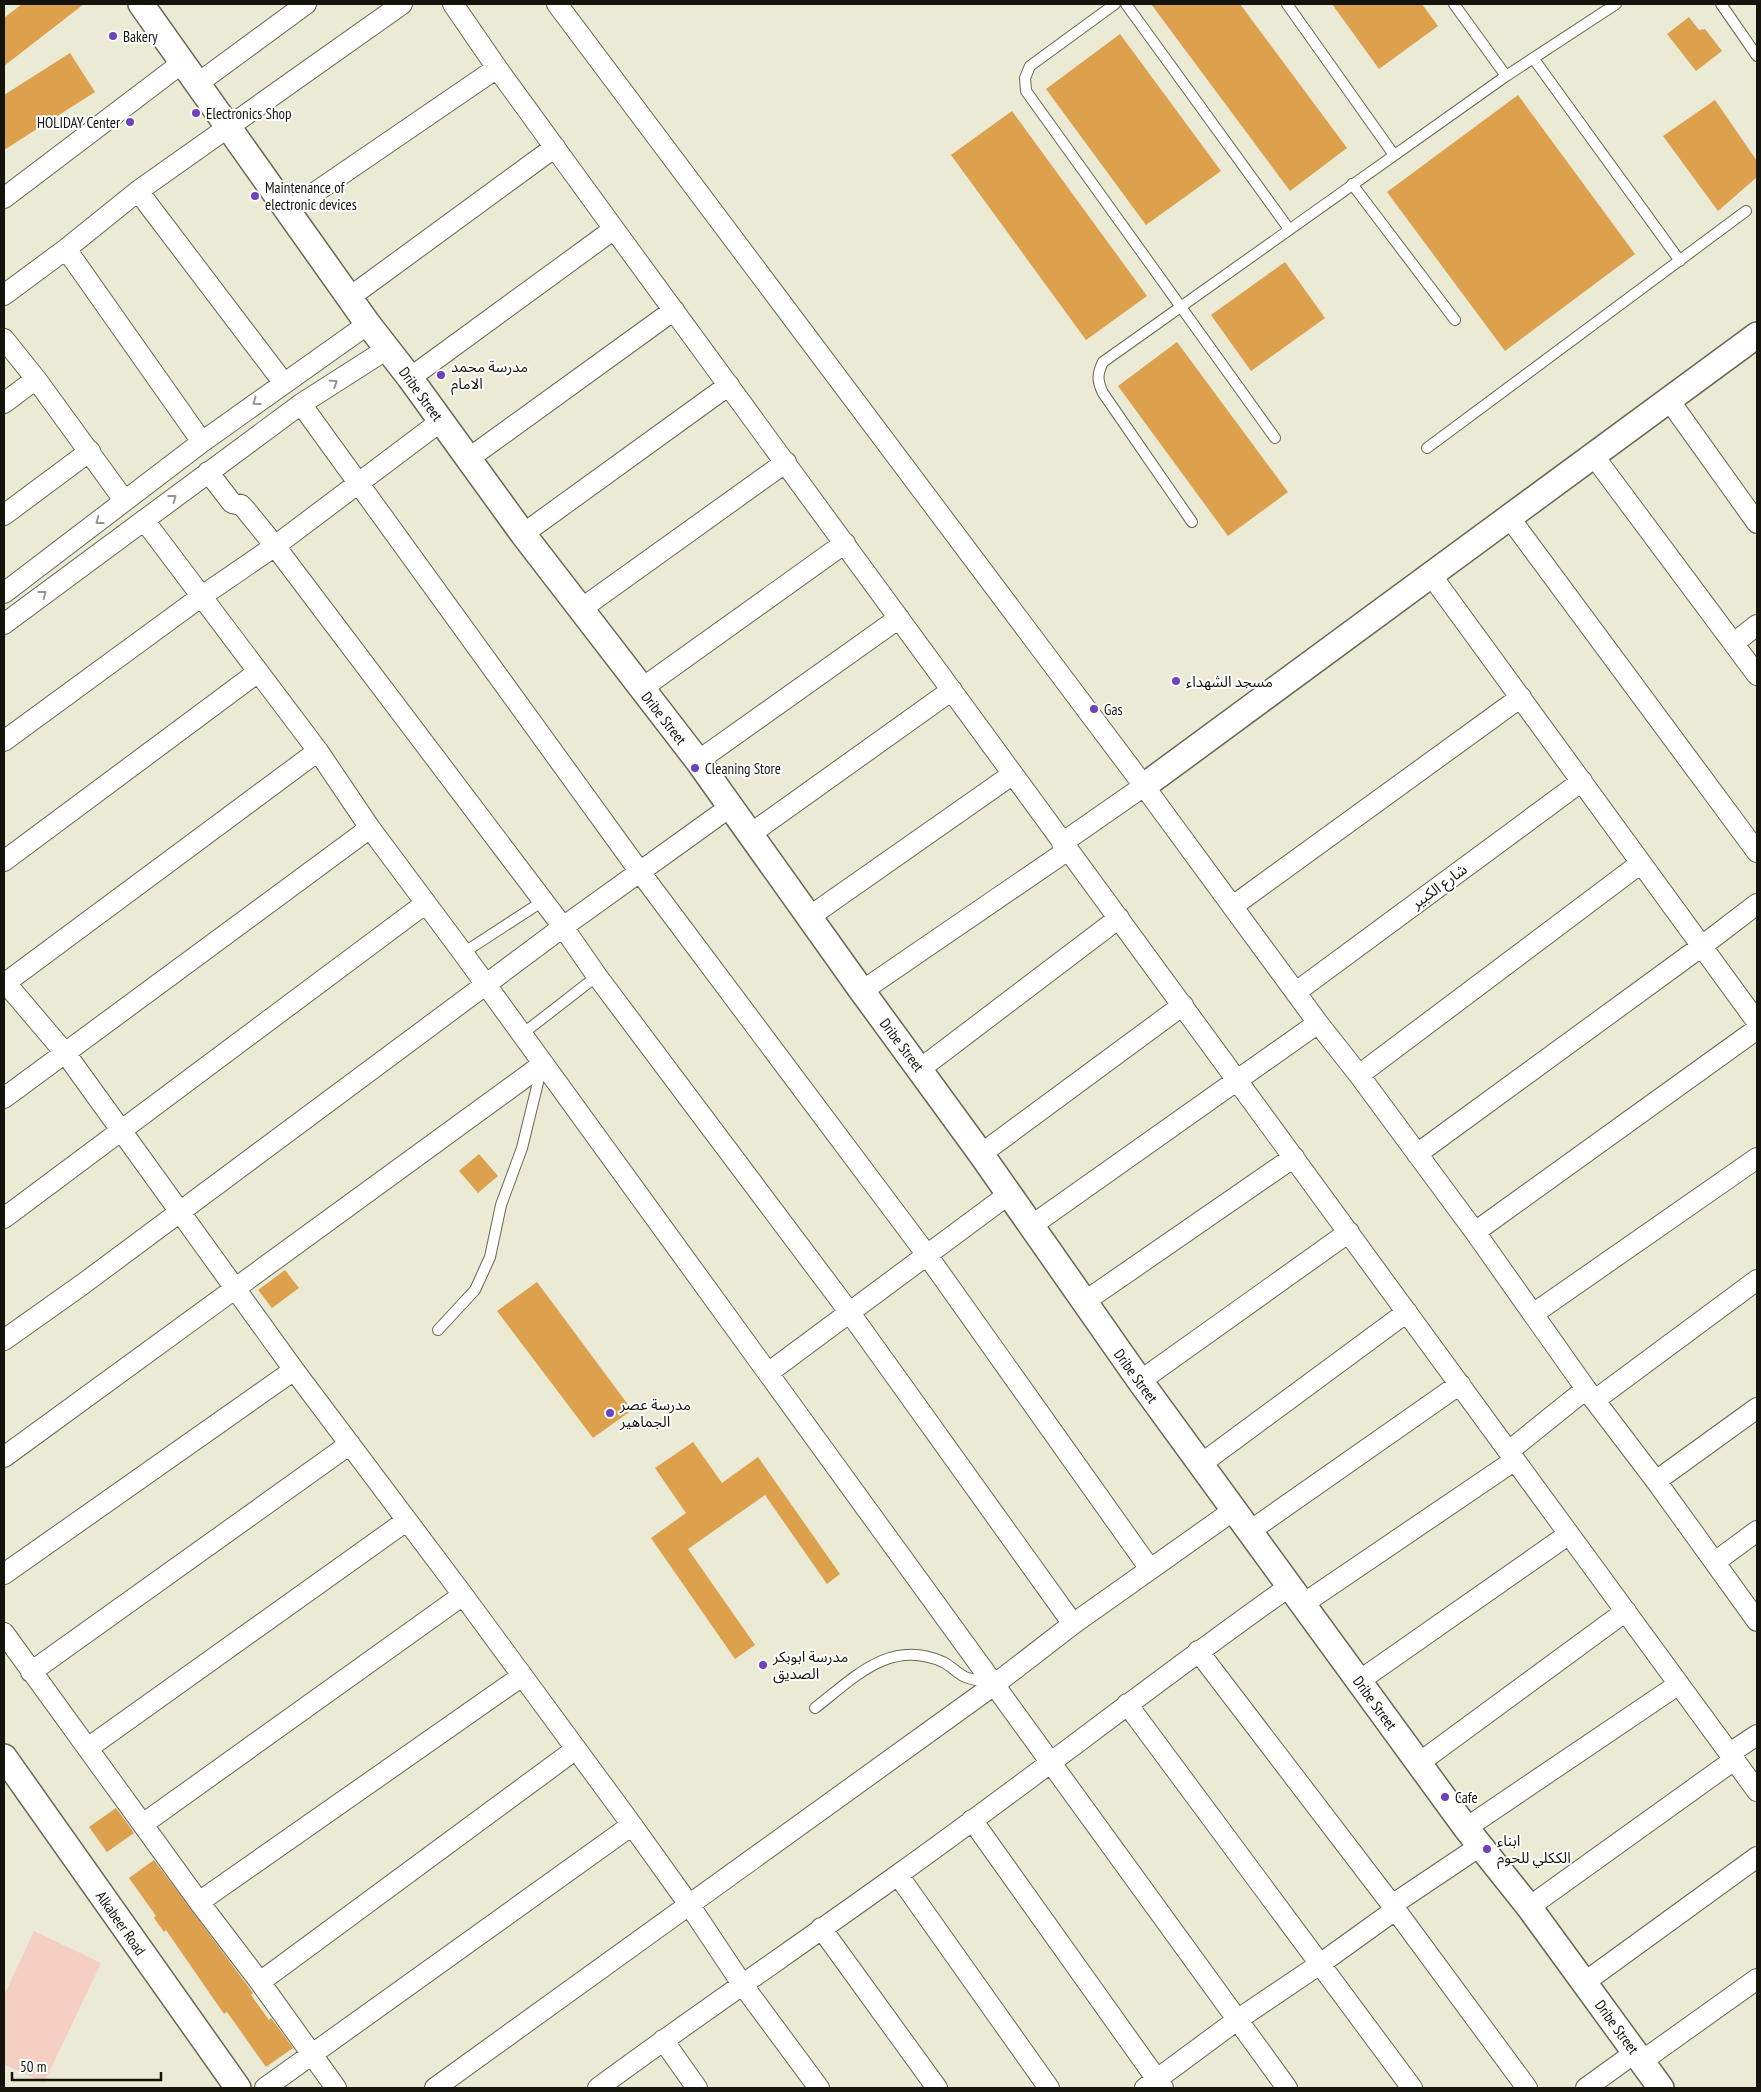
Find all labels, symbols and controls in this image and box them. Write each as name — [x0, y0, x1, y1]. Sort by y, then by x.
place label: Bakery — [123, 27, 158, 46]
marker: Bakery — [107, 30, 119, 42]
place label: Electronics Shop — [206, 104, 292, 123]
marker: Electronics Shop — [190, 107, 202, 119]
place label: HOLIDAY Center — [37, 113, 121, 132]
marker: HOLIDAY Center — [124, 116, 136, 128]
place label: Maintenance of electronic devices — [265, 178, 357, 214]
marker: Maintenance of electronic devices — [249, 190, 261, 202]
place label: مدرسة محمد الامام — [451, 357, 528, 395]
street label: Dribe Street — [395, 363, 447, 425]
marker: مدرسة محمد الامام — [435, 369, 447, 381]
one-way arrow — [328, 380, 338, 389]
one-way arrow — [252, 396, 262, 405]
one-way arrow — [167, 495, 176, 503]
one-way arrow — [95, 515, 105, 524]
one-way arrow — [37, 592, 46, 600]
place label: مسجد الشهداء — [1186, 672, 1273, 691]
marker: مسجد الشهداء — [1170, 675, 1182, 687]
street label: Dribe Street — [637, 688, 691, 748]
place label: Gas — [1104, 700, 1122, 719]
marker: Gas — [1088, 703, 1100, 715]
place label: Cleaning Store — [705, 759, 781, 778]
marker: Cleaning Store — [689, 762, 701, 774]
street label: شارع الكبير — [1407, 859, 1473, 916]
street label: Dribe Street — [876, 1014, 928, 1076]
street label: Dribe Street — [1110, 1345, 1162, 1407]
place label: مدرسة عصر الجماهير — [619, 1395, 691, 1431]
marker: مدرسة عصر الجماهير — [604, 1407, 616, 1419]
place label: مدرسة ابوبكر الصديق — [772, 1647, 848, 1684]
marker: مدرسة ابوبكر الصديق — [757, 1659, 769, 1671]
street label: Dribe Street — [1349, 1672, 1401, 1734]
place label: Cafe — [1455, 1788, 1478, 1807]
marker: Cafe — [1439, 1791, 1451, 1803]
place label: ابناء الككلي للحوم — [1497, 1831, 1571, 1869]
marker: ابناء الككلي للحوم — [1481, 1843, 1493, 1855]
street label: Alkabeer Road — [92, 1887, 150, 1959]
street label: Dribe Street — [1591, 1996, 1643, 2058]
scale bar — [12, 2050, 161, 2082]
text: 50 m — [20, 2057, 46, 2076]

